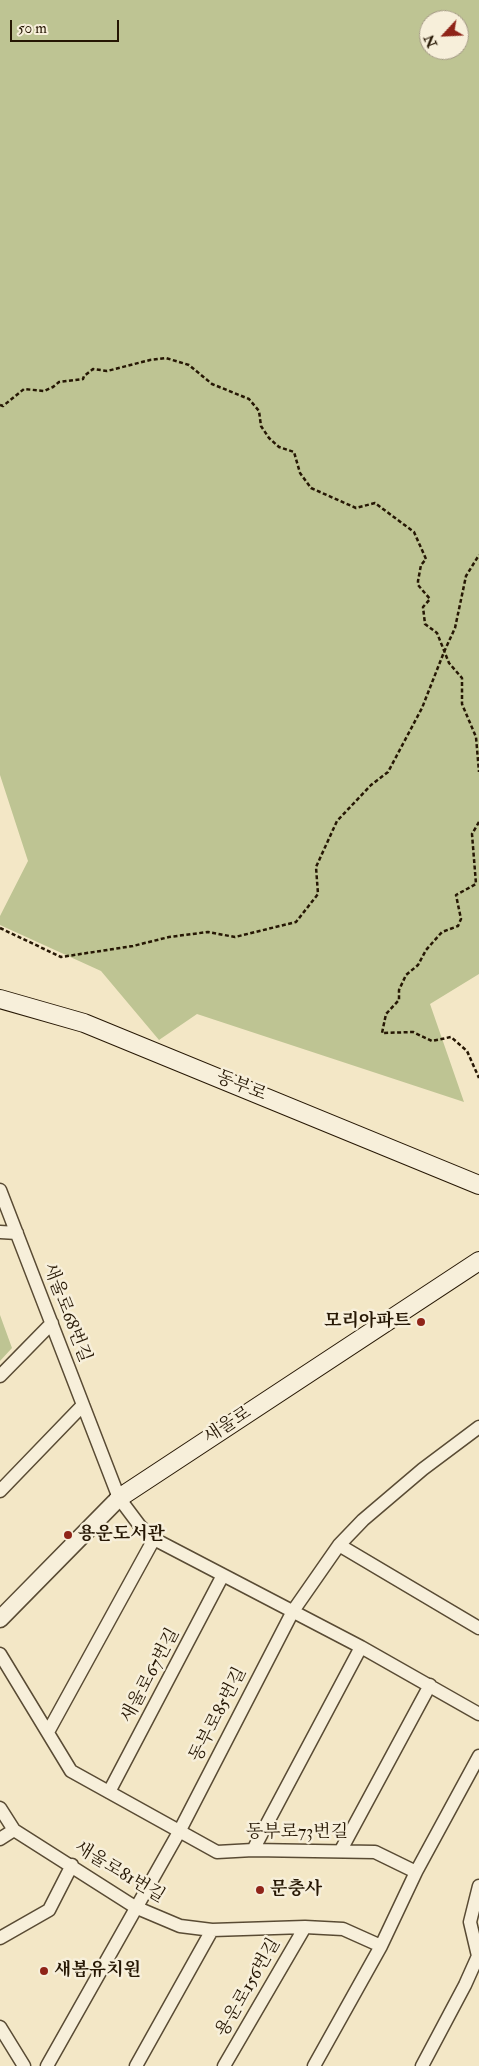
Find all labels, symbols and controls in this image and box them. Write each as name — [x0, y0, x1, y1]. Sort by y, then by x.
scale bar — [12, 10, 121, 42]
north arrow — [419, 10, 469, 60]
text: 50 m — [18, 19, 47, 38]
text: N — [421, 32, 441, 50]
street label: 동부로 — [213, 1067, 269, 1107]
street label: 새울로68번길 — [37, 1260, 95, 1366]
place label: 모리아파트 — [324, 1311, 411, 1333]
marker: 모리아파트 — [415, 1316, 427, 1328]
street label: 새울로 — [200, 1403, 256, 1449]
place label: 용운도서관 — [78, 1524, 165, 1546]
marker: 용운도서관 — [62, 1529, 74, 1541]
street label: 새울로67번길 — [117, 1625, 185, 1727]
street label: 동부로85번길 — [186, 1664, 252, 1766]
street label: 동부로73번길 — [246, 1822, 348, 1844]
street label: 새울로81번길 — [70, 1838, 168, 1908]
place label: 문충사 — [270, 1879, 322, 1901]
marker: 문충사 — [254, 1884, 266, 1896]
street label: 용운로156번길 — [212, 1935, 286, 2041]
place label: 새봄유치원 — [54, 1960, 141, 1982]
marker: 새봄유치원 — [38, 1965, 50, 1977]

